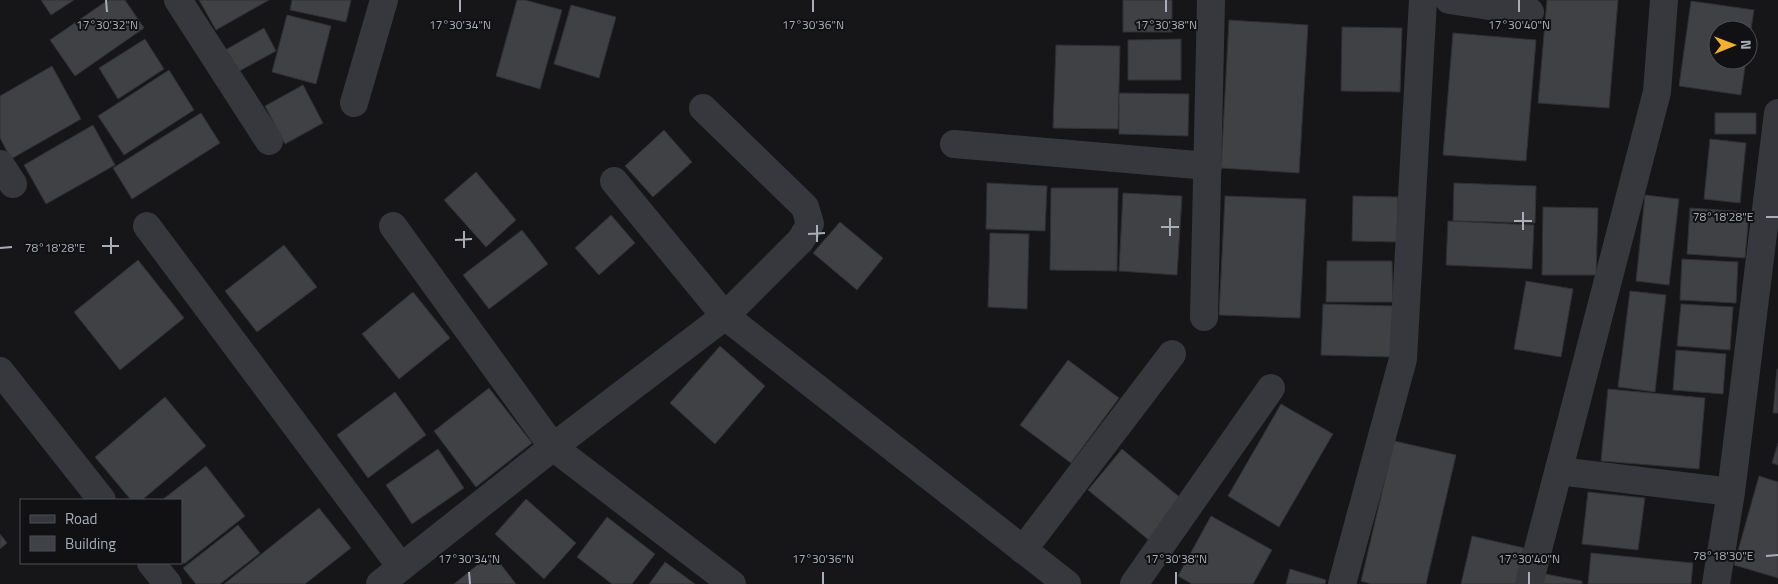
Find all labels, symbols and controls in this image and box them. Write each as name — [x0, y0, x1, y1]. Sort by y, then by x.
text: 17°30'32"N — [76, 15, 138, 34]
text: 17°30'34"N — [429, 15, 491, 34]
text: 17°30'36"N — [782, 15, 844, 34]
text: 17°30'38"N — [1135, 15, 1197, 34]
text: 17°30'40"N — [1488, 15, 1550, 34]
north arrow — [1708, 20, 1758, 70]
text: N — [1736, 40, 1757, 50]
text: 78°18'28"E — [1693, 207, 1754, 226]
text: 78°18'28"E — [25, 238, 86, 257]
legend — [20, 499, 182, 564]
text: Road — [65, 507, 97, 530]
text: Building — [65, 532, 116, 555]
text: 78°18'30"E — [1693, 546, 1754, 565]
text: 17°30'34"N — [438, 549, 500, 568]
text: 17°30'36"N — [792, 549, 854, 568]
text: 17°30'38"N — [1145, 549, 1207, 568]
text: 17°30'40"N — [1498, 549, 1560, 568]

